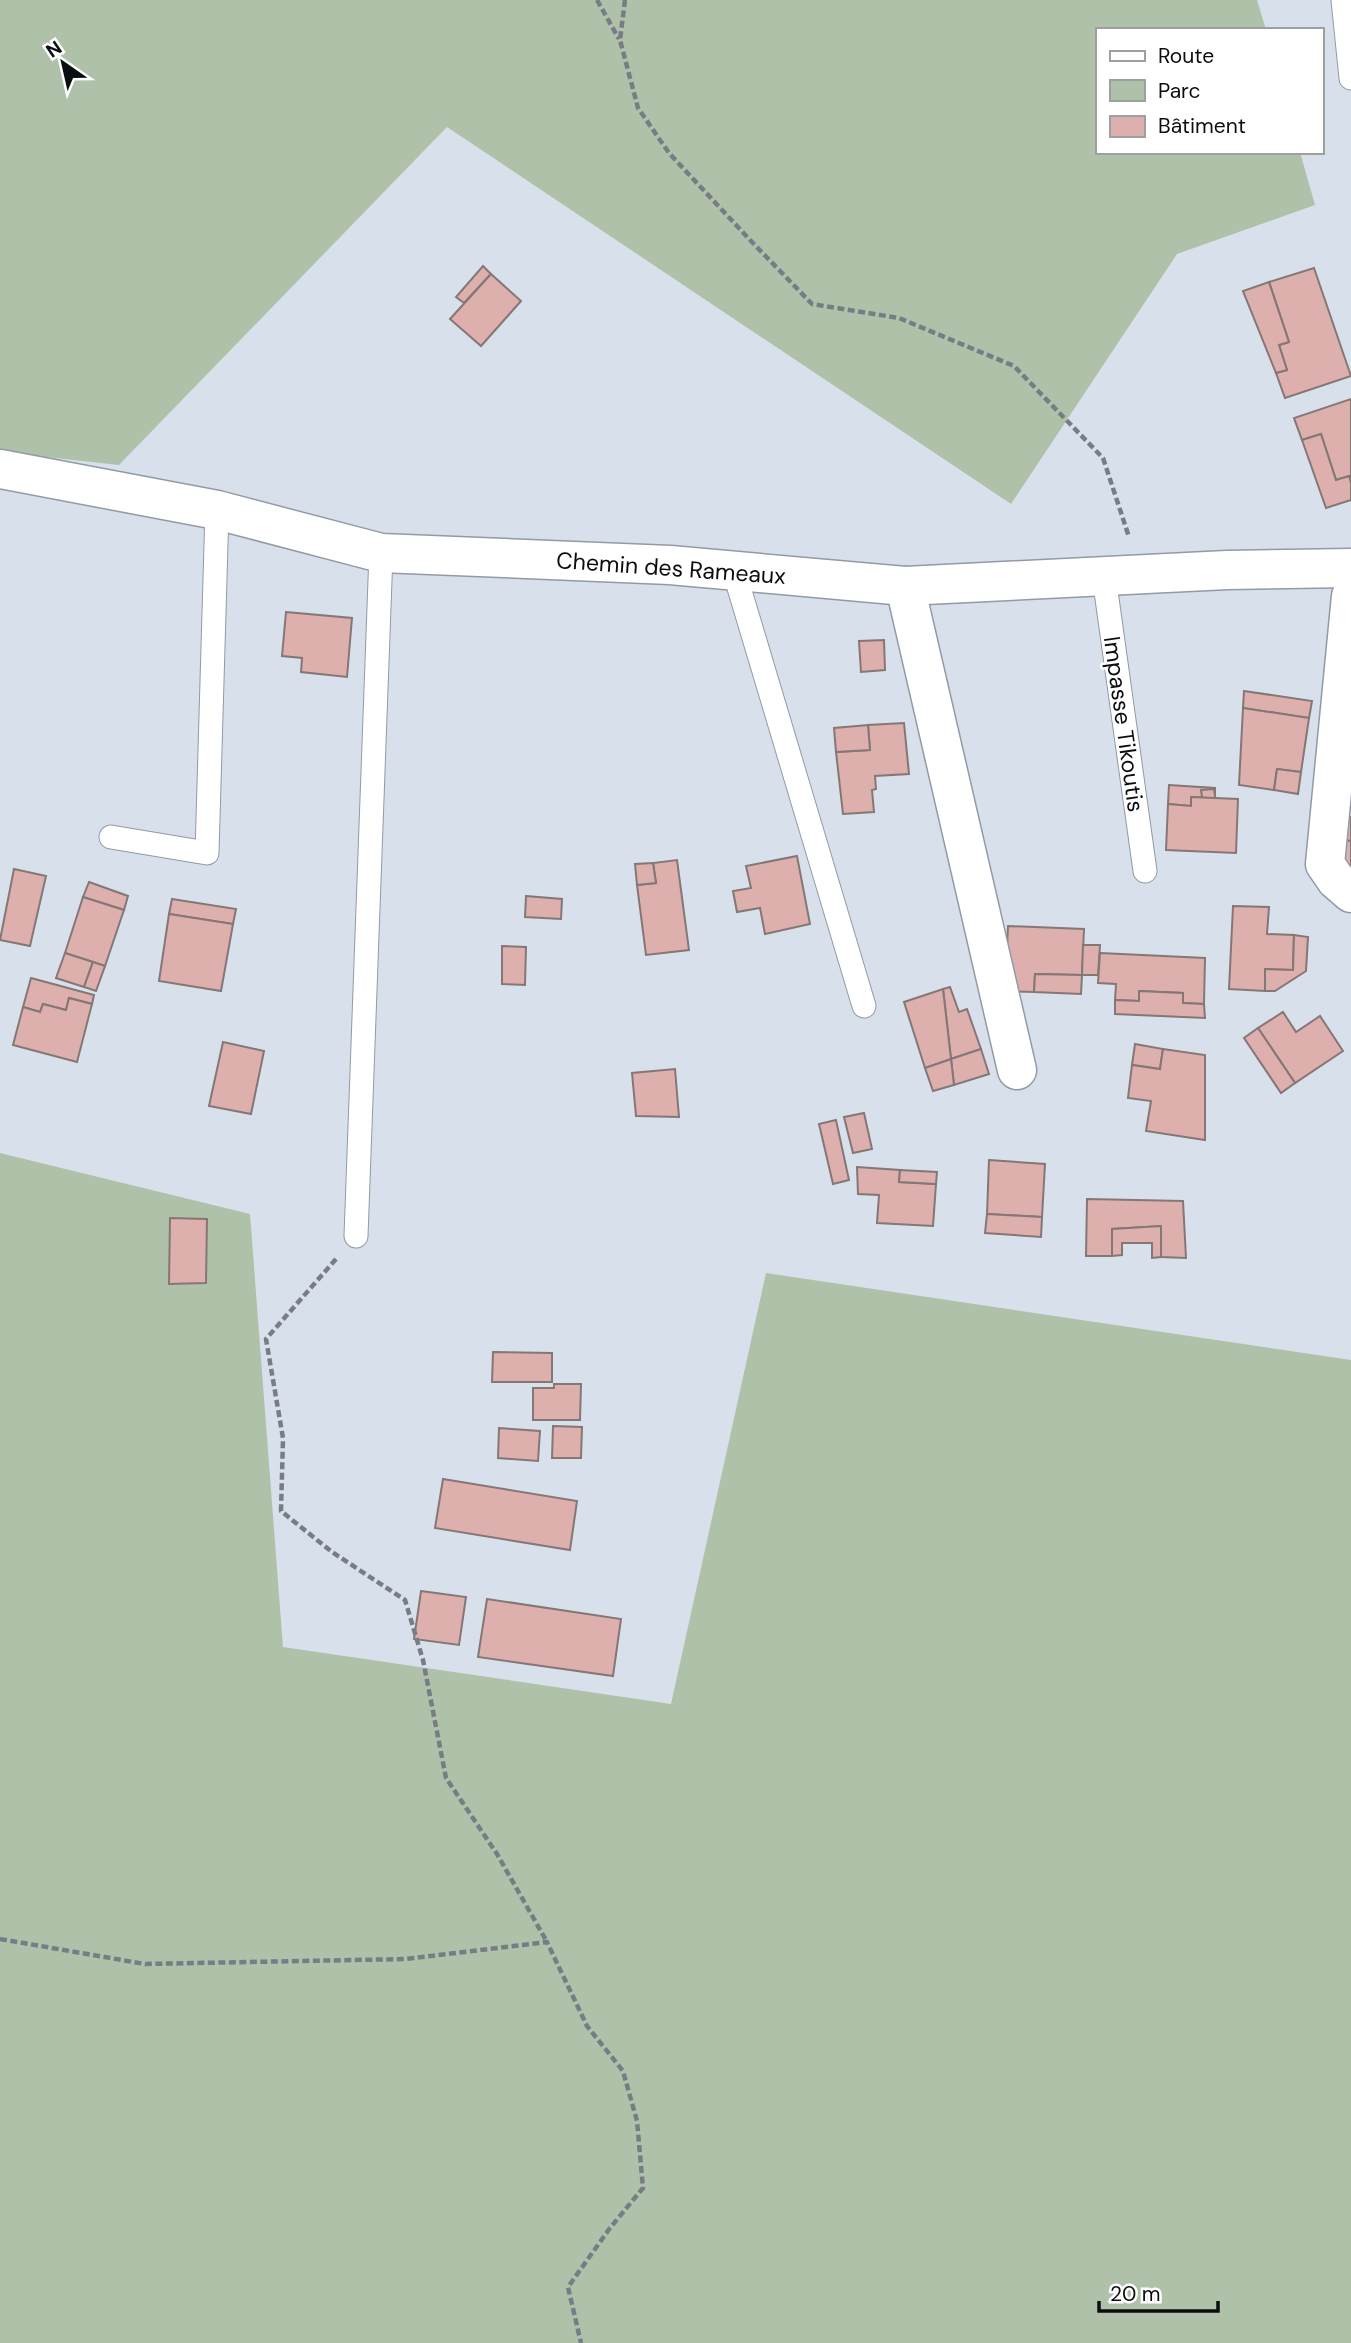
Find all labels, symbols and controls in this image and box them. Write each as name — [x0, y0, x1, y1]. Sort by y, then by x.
north arrow — [28, 28, 98, 98]
legend — [1096, 28, 1323, 154]
text: N — [41, 35, 67, 64]
text: Route — [1158, 42, 1214, 70]
text: Parc — [1158, 77, 1201, 105]
text: Bâtiment — [1158, 112, 1246, 140]
street label: Chemin des Rameaux — [555, 545, 787, 591]
street label: Impasse Tikoutis — [1097, 634, 1151, 814]
scale bar — [1099, 2270, 1218, 2314]
text: 20 m — [1110, 2280, 1161, 2308]

